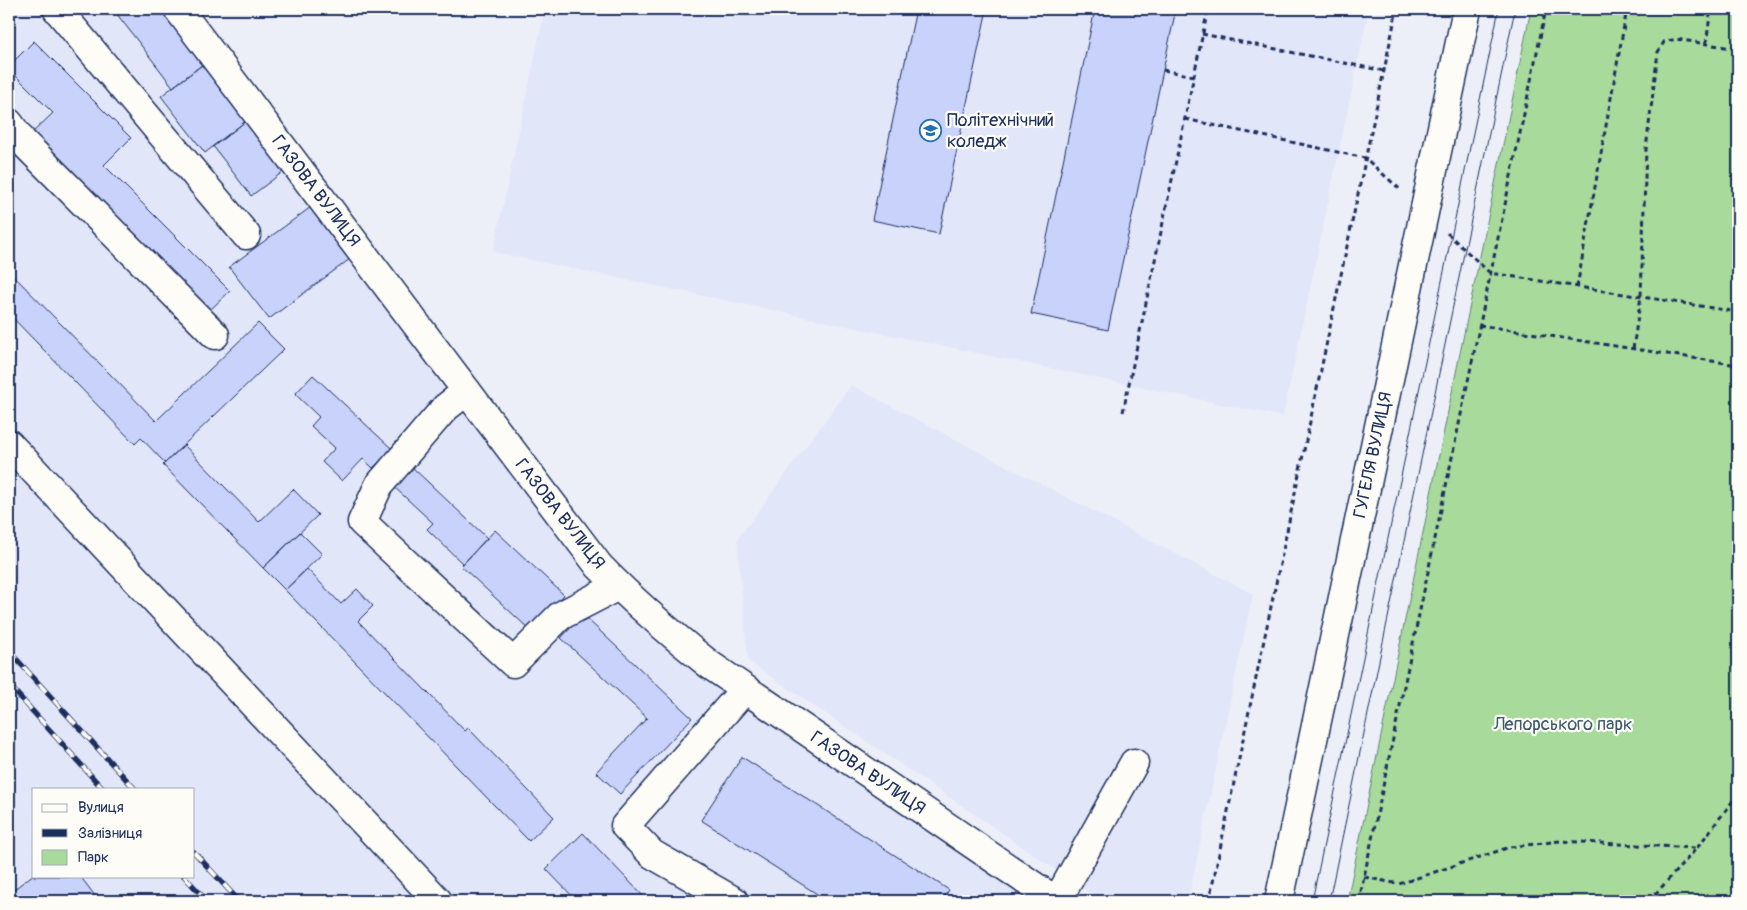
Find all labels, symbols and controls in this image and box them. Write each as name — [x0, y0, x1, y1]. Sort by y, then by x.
place label: Політехнічний коледж — [947, 109, 1054, 153]
school or university icon: Політехнічний коледж — [919, 118, 943, 142]
street label: ГАЗОВА ВУЛИЦЯ — [266, 131, 366, 251]
street label: ГУГЕЛЯ ВУЛИЦЯ — [1348, 390, 1398, 520]
street label: ГАЗОВА ВУЛИЦЯ — [510, 454, 610, 574]
park label: Лепорського парк — [1493, 713, 1632, 736]
street label: ГАЗОВА ВУЛИЦЯ — [806, 726, 930, 820]
legend — [32, 788, 195, 878]
text: Вулиця — [78, 798, 124, 817]
text: Залізниця — [78, 824, 142, 843]
text: Парк — [78, 848, 109, 867]

